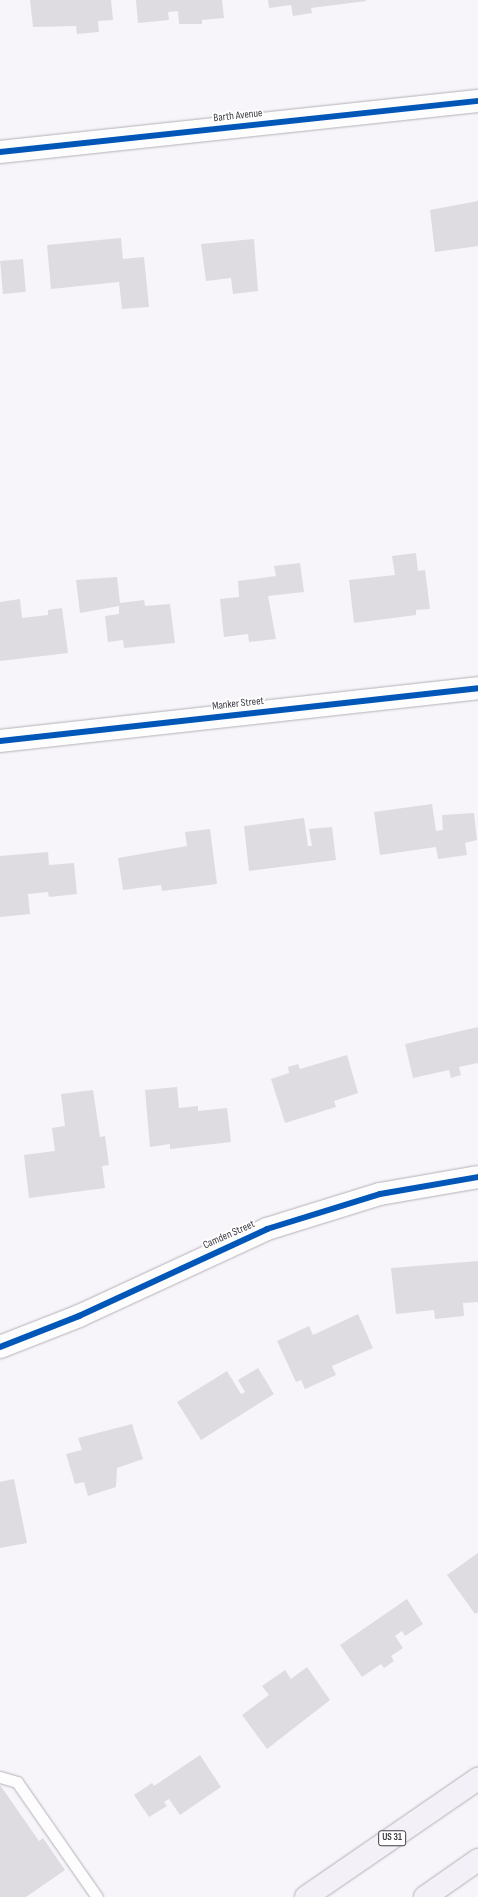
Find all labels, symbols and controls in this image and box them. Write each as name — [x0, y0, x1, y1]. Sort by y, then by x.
street label: Barth Avenue — [213, 107, 263, 125]
street label: Manker Street — [211, 695, 265, 713]
street label: Camden Street — [201, 1218, 257, 1252]
road number: US 31 — [378, 1830, 406, 1846]

